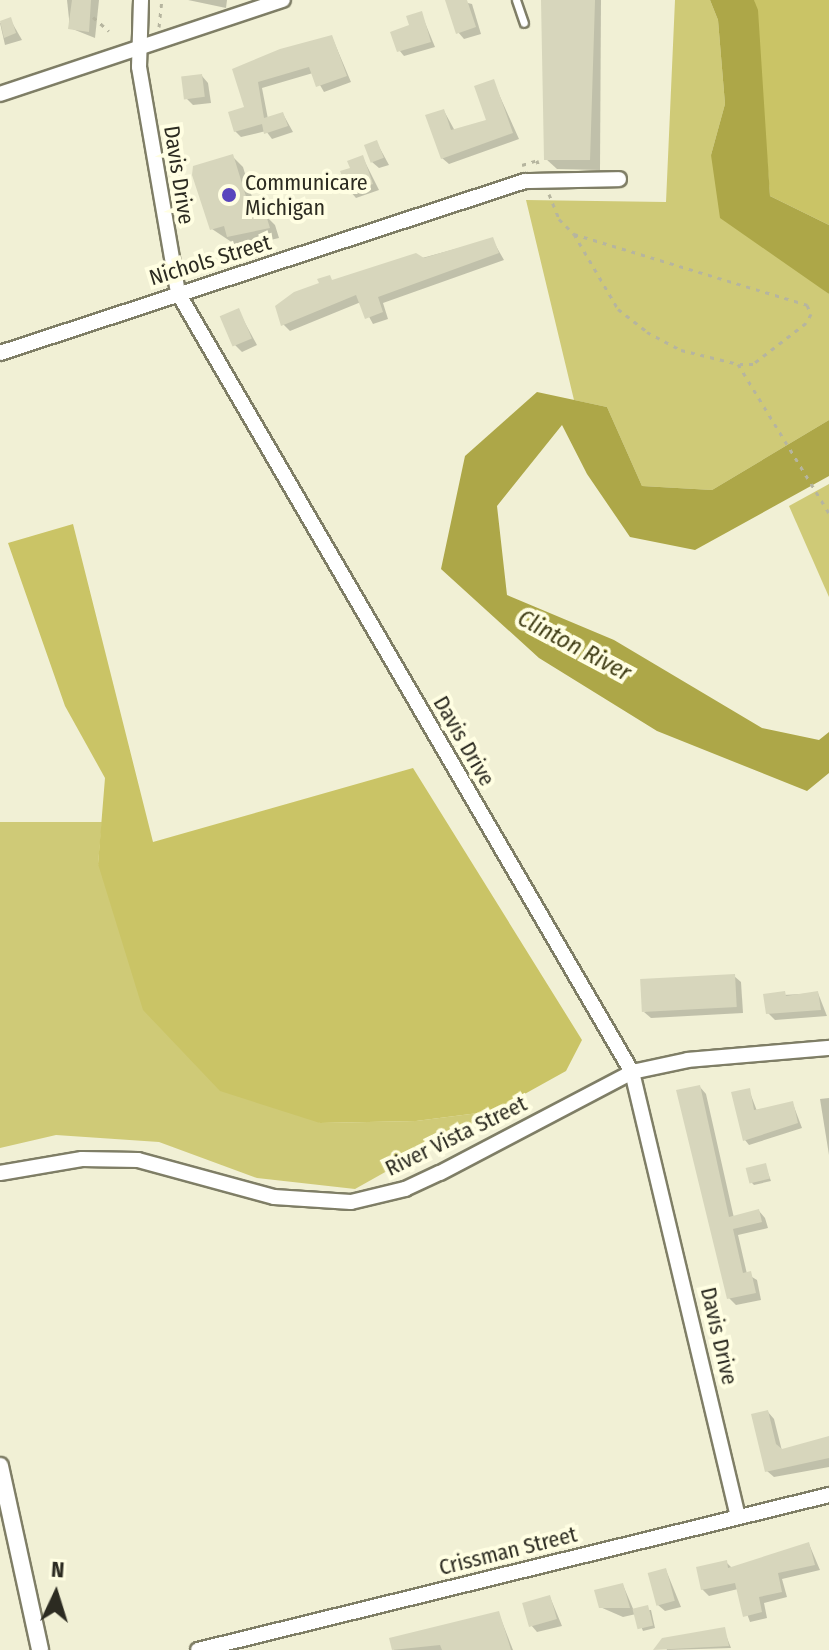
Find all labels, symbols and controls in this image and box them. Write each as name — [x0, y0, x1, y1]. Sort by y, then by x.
street label: Davis Drive — [158, 124, 200, 226]
place label: Communicare Michigan — [245, 169, 368, 220]
marker: Communicare Michigan — [220, 186, 238, 204]
street label: Nichols Street — [146, 229, 274, 291]
water label: Clinton River — [512, 604, 636, 688]
street label: Davis Drive — [428, 691, 500, 791]
street label: River Vista Street — [381, 1090, 531, 1182]
street label: Davis Drive — [695, 1285, 743, 1387]
street label: Crissman Street — [436, 1521, 580, 1581]
north arrow — [16, 1554, 96, 1634]
text: N — [50, 1556, 65, 1583]

